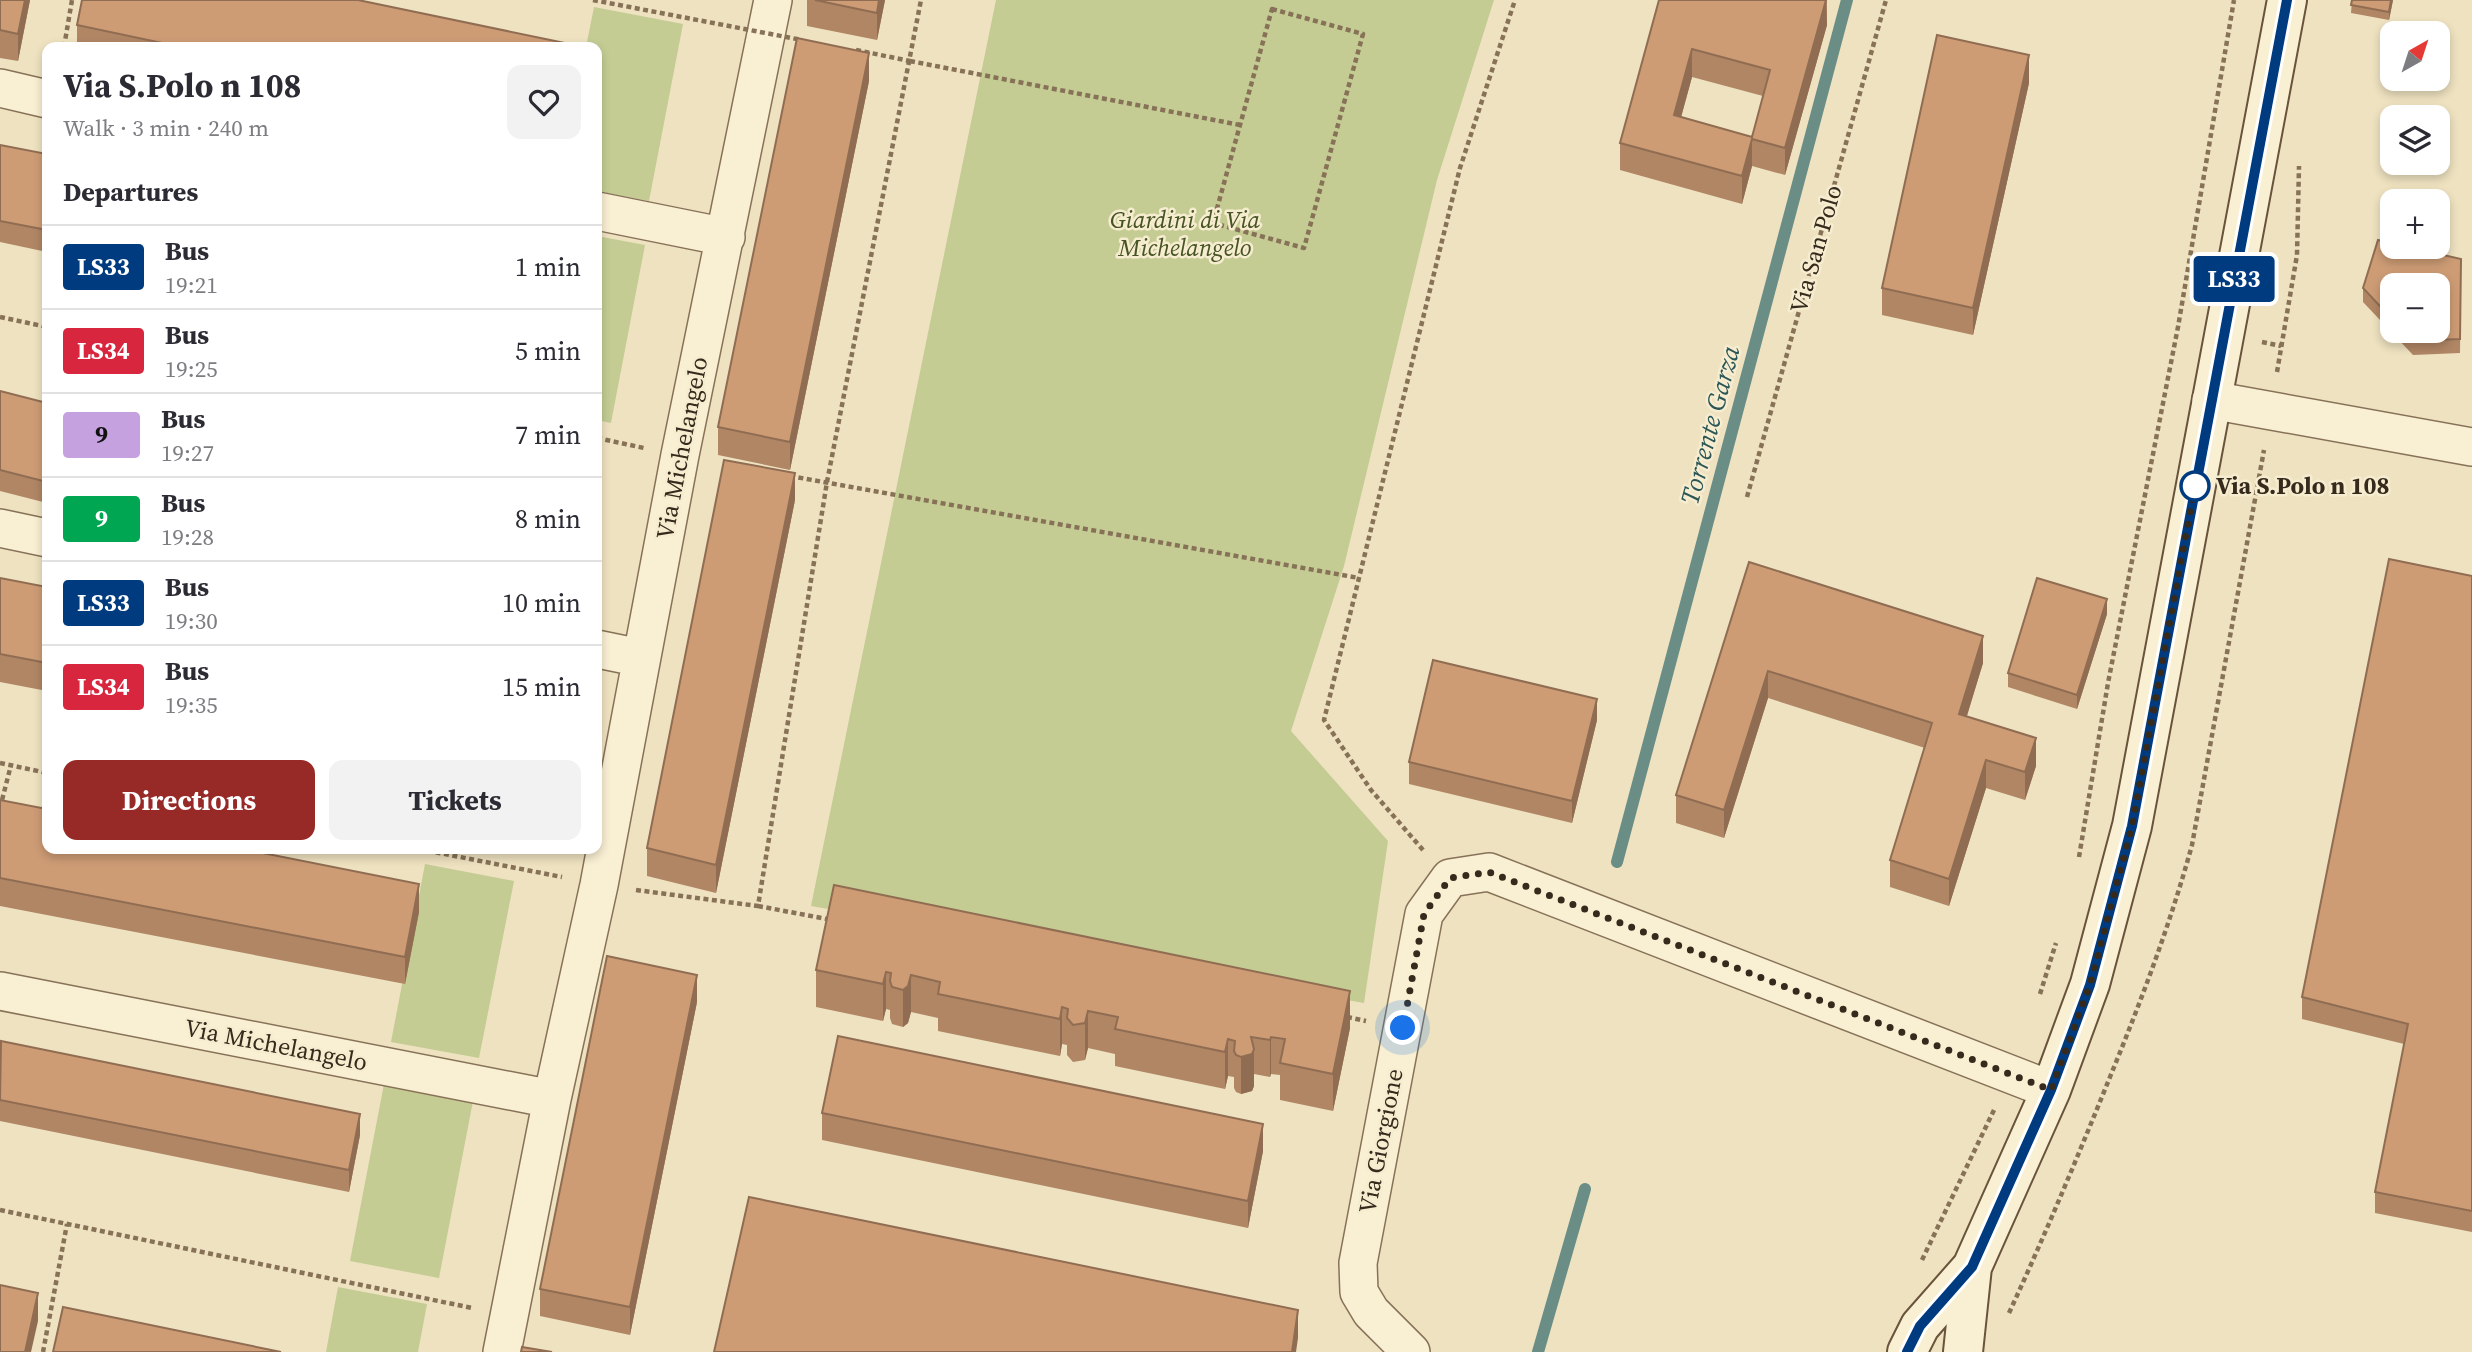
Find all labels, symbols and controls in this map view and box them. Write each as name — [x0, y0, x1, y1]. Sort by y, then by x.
north arrow — [2380, 21, 2450, 91]
map controls — [2380, 21, 2450, 343]
text: Via S.Polo n 108 — [63, 63, 301, 108]
button: heart — [507, 65, 581, 139]
button: layers — [2380, 105, 2450, 175]
text: Walk · 3 min · 240 m — [63, 112, 269, 144]
text: Departures — [63, 174, 198, 210]
street label: Via San Polo — [1781, 181, 1850, 317]
button: + — [2380, 189, 2450, 259]
park label: Giardini di Via Michelangelo — [1110, 203, 1261, 264]
text: Bus — [165, 233, 209, 269]
text: 1 min — [515, 249, 581, 285]
text: LS33 — [77, 250, 130, 283]
line badge: LS33 — [2185, 256, 2283, 302]
text: LS33 — [2208, 262, 2260, 295]
text: 19:21 — [165, 269, 218, 301]
button: − — [2380, 273, 2450, 343]
text: Bus — [165, 317, 209, 353]
text: 5 min — [515, 333, 581, 369]
text: LS34 — [77, 334, 130, 367]
water label: Torrente Garza — [1672, 341, 1749, 508]
text: 19:25 — [165, 353, 218, 385]
street label: Via Michelangelo — [648, 354, 715, 542]
text: Bus — [161, 401, 205, 437]
text: 7 min — [515, 417, 581, 453]
text: 9 — [95, 418, 108, 451]
text: 19:27 — [161, 437, 214, 469]
place label: Via S.Polo n 108 — [2216, 469, 2389, 502]
marker: Via S.Polo n 108 — [2180, 471, 2210, 501]
text: Bus — [161, 485, 205, 521]
text: 8 min — [515, 501, 581, 537]
text: 9 — [95, 502, 108, 535]
text: 19:28 — [161, 521, 214, 553]
text: Bus — [165, 569, 209, 605]
text: 10 min — [502, 585, 581, 621]
text: LS33 — [77, 586, 130, 619]
text: 19:30 — [165, 605, 218, 637]
text: Bus — [165, 653, 209, 689]
text: 15 min — [502, 669, 581, 705]
text: LS34 — [77, 670, 130, 703]
text: 19:35 — [165, 689, 218, 721]
button: Directions — [63, 760, 315, 840]
button: Tickets — [329, 760, 581, 840]
your location — [1385, 1010, 1420, 1045]
street label: Via Michelangelo — [182, 1011, 370, 1078]
street label: Via Giorgione — [1350, 1066, 1411, 1216]

